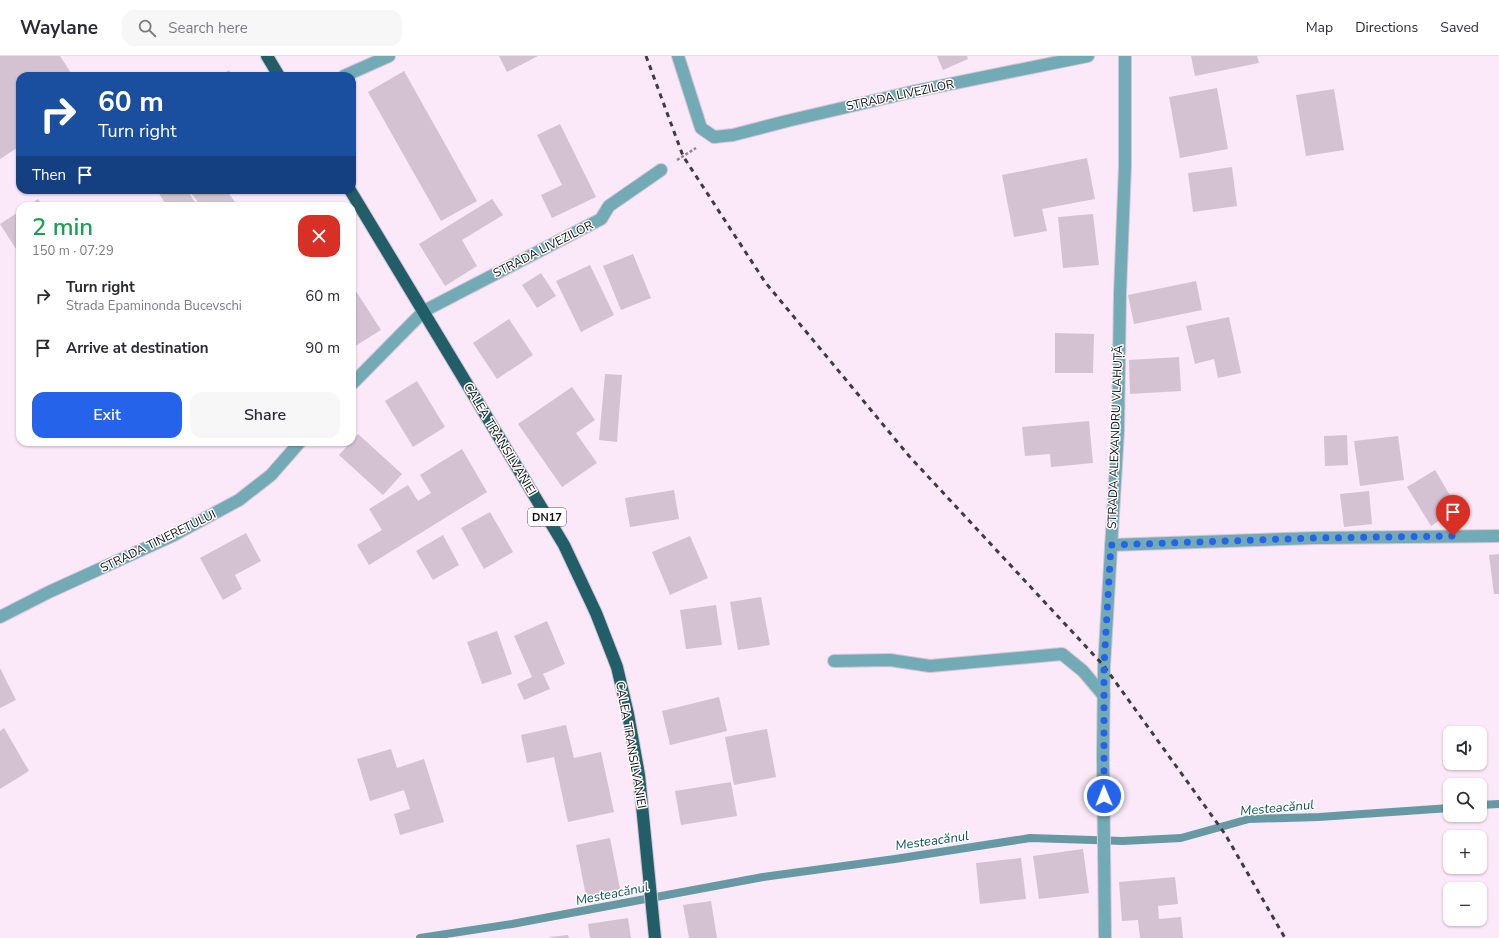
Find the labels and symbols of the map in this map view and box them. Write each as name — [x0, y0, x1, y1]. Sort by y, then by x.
street label: STRADA LIVEZILOR — [845, 76, 955, 114]
street label: STRADA LIVEZILOR — [490, 217, 596, 281]
street label: STRADA ALEXANDRU VLAHUȚĂ — [1104, 345, 1126, 529]
street label: CALEA TRANSILVANIEI — [460, 380, 540, 498]
pin — [1436, 495, 1470, 536]
street label: STRADA TINERETULUI — [98, 506, 218, 576]
road number: DN17 — [528, 508, 566, 526]
street label: CALEA TRANSILVANIEI — [612, 680, 650, 810]
position arrow — [1083, 775, 1125, 817]
water label: Mesteacănul — [1239, 796, 1315, 820]
water label: Mesteacănul — [894, 827, 970, 855]
water label: Mesteacănul — [574, 878, 650, 910]

